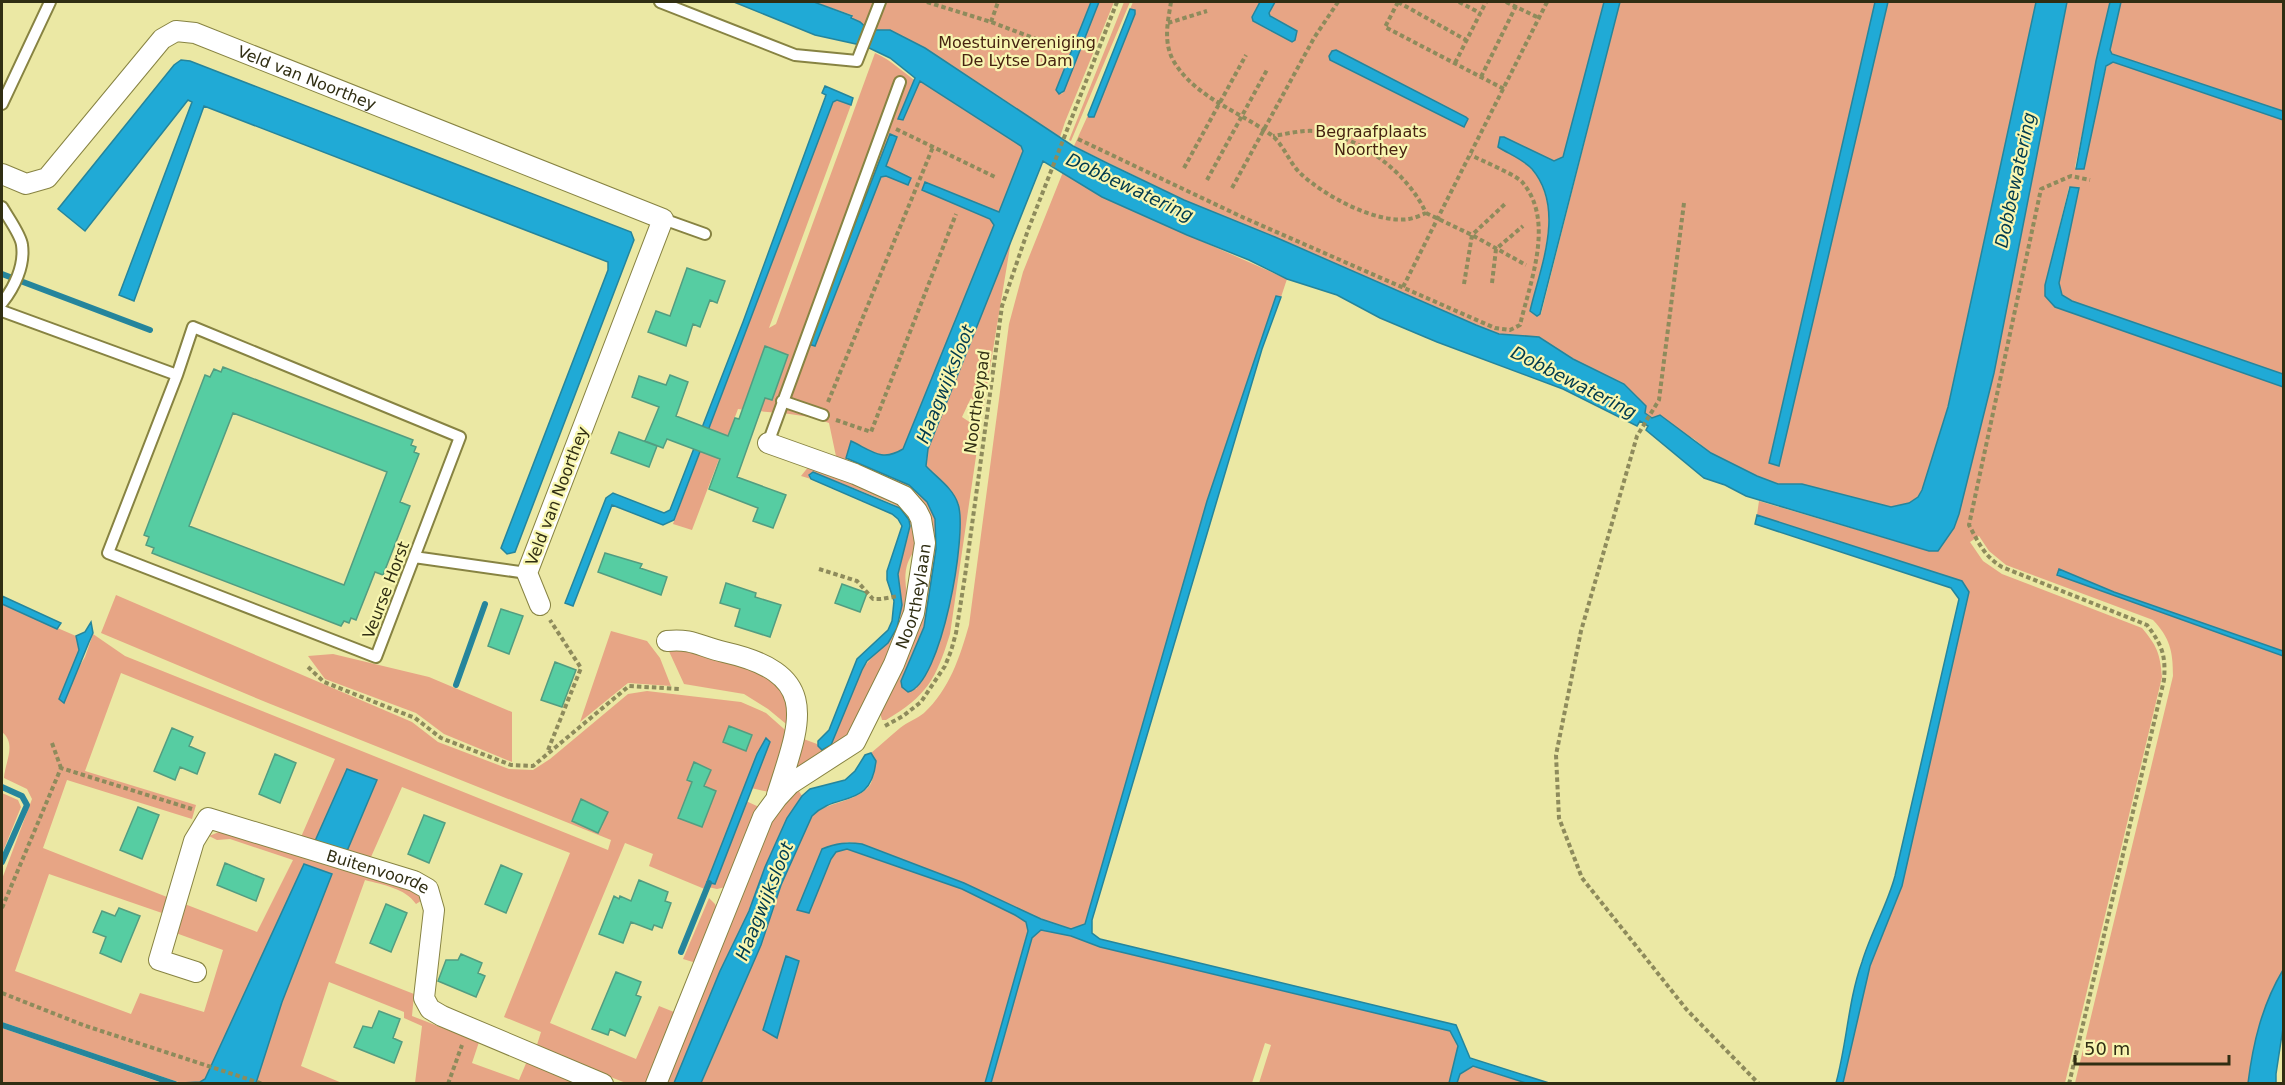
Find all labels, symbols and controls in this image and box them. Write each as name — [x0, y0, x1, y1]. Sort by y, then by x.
park label: Moestuinvereniging De Lytse Dam — [938, 33, 1096, 70]
street label: Veld van Noorthey — [235, 41, 379, 114]
water label: Dobbewatering — [1990, 110, 2040, 250]
park label: Begraafplaats Noorthey — [1315, 122, 1427, 159]
water label: Dobbewatering — [1063, 148, 1197, 226]
water label: Haagwijksloot — [912, 321, 979, 446]
water label: Dobbewatering — [1508, 341, 1640, 423]
street label: Noortheypad — [960, 349, 994, 455]
street label: Veld van Noorthey — [522, 424, 592, 568]
street label: Veurse Horst — [359, 539, 413, 641]
street label: Noortheylaan — [891, 542, 934, 652]
water label: Haagwijksloot — [731, 838, 798, 963]
street label: Buitenvoorde — [324, 845, 433, 897]
scale bar — [2075, 1028, 2230, 1066]
text: 50 m — [2084, 1038, 2130, 1059]

